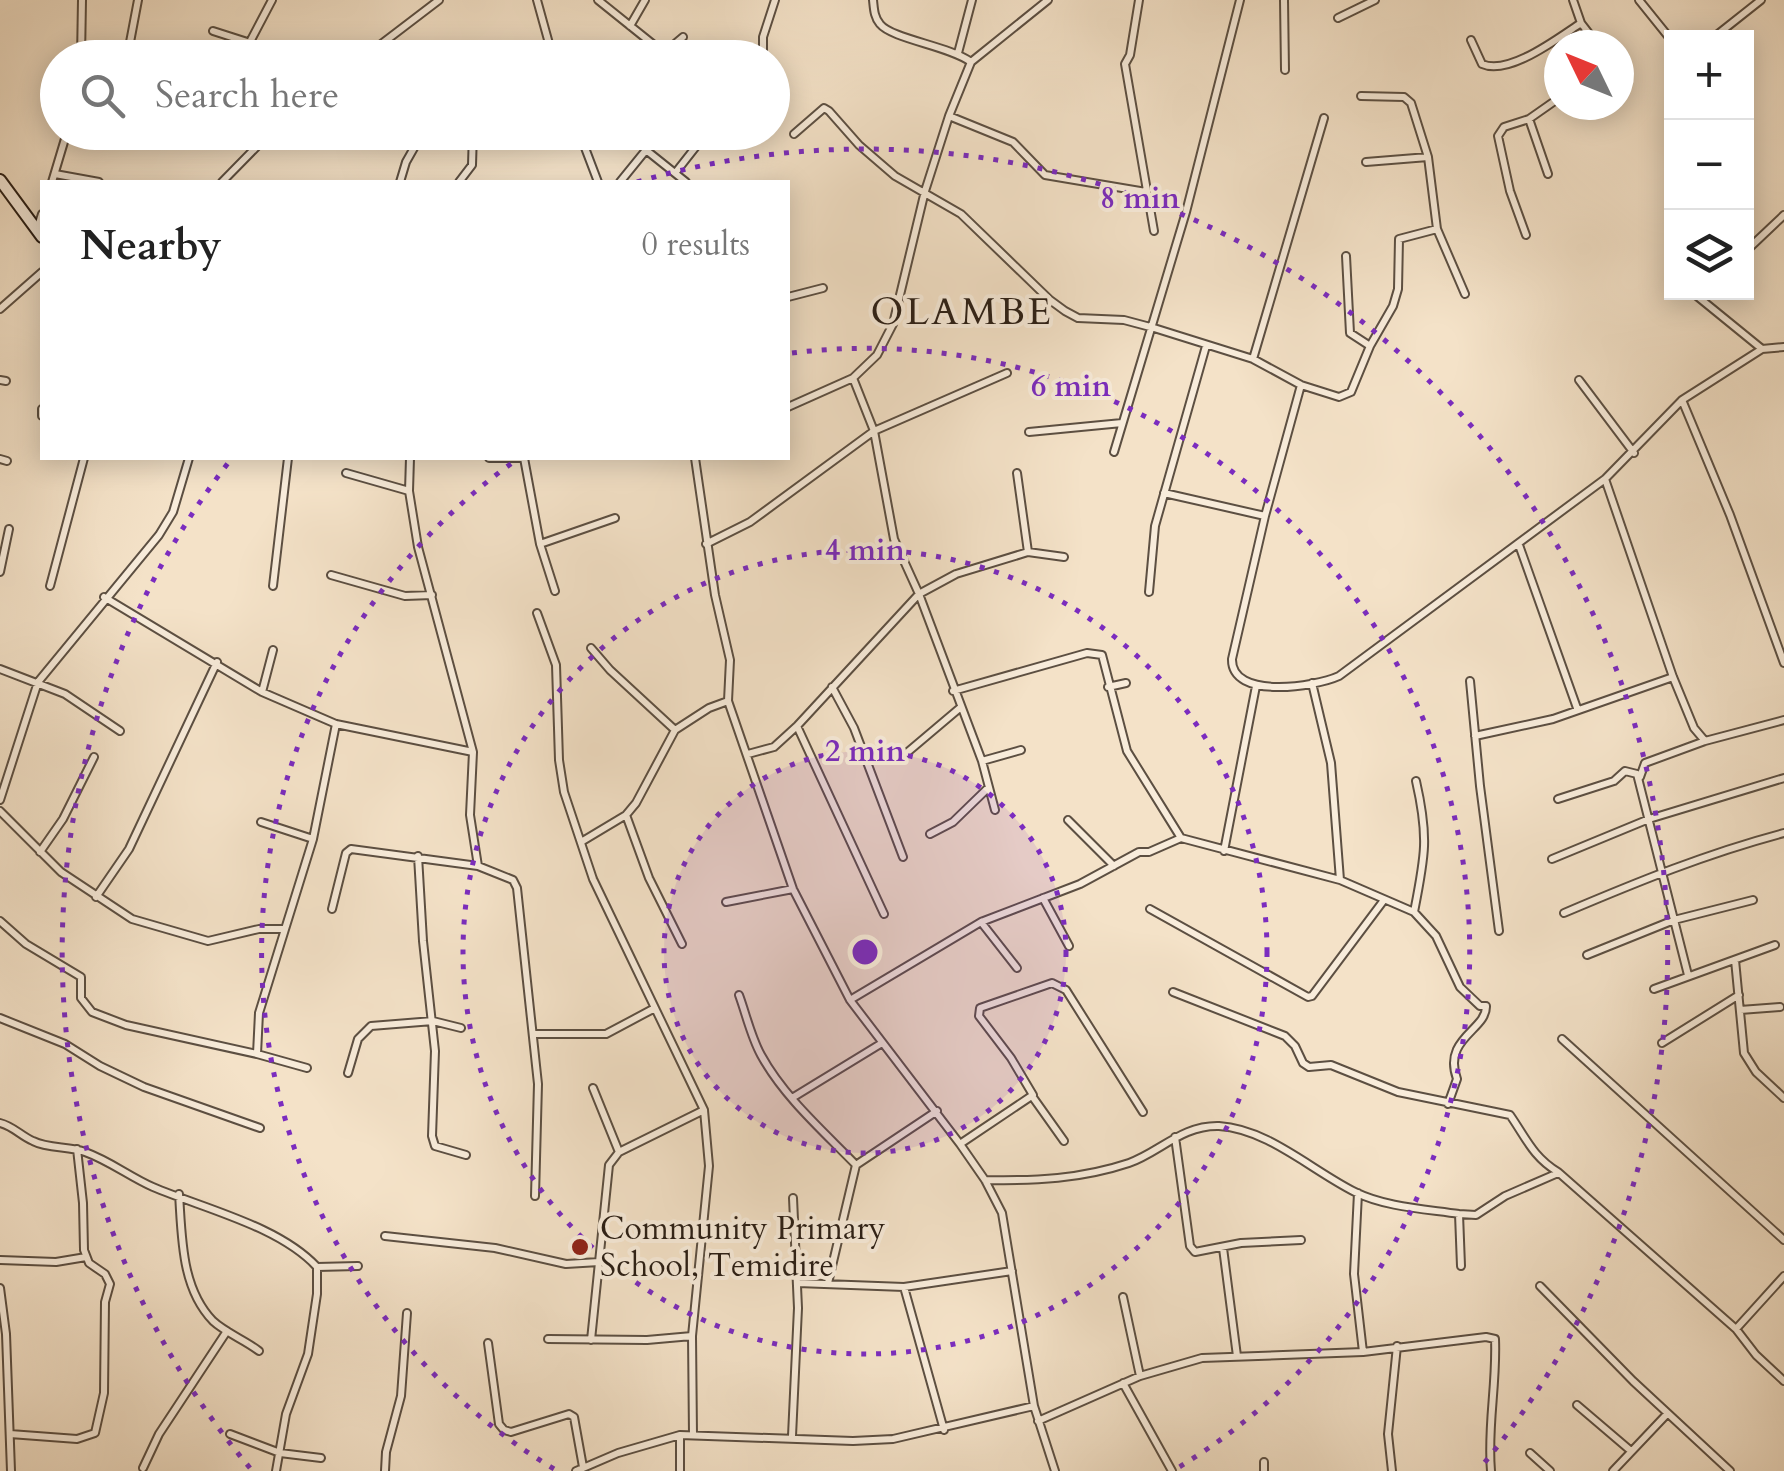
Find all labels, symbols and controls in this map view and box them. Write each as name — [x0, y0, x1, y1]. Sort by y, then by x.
north arrow — [1544, 30, 1634, 120]
map controls — [1664, 30, 1754, 300]
button: + — [1664, 30, 1754, 120]
search box — [40, 40, 790, 150]
icon: search — [75, 68, 130, 123]
text: Search here — [155, 69, 339, 121]
button: − — [1664, 120, 1754, 210]
text: 8 min — [1100, 178, 1180, 219]
button: layers — [1664, 210, 1754, 300]
text: Nearby — [80, 217, 222, 274]
text: 0 results — [642, 223, 750, 267]
district label: OLAMBE — [871, 286, 1053, 338]
text: 6 min — [1031, 366, 1111, 407]
text: 4 min — [825, 530, 905, 571]
text: 2 min — [825, 731, 905, 772]
centre of rings — [847, 934, 883, 970]
place label: Community Primary School, Temidire — [600, 1207, 885, 1288]
marker: Community Primary School, Temidire — [569, 1236, 591, 1258]

